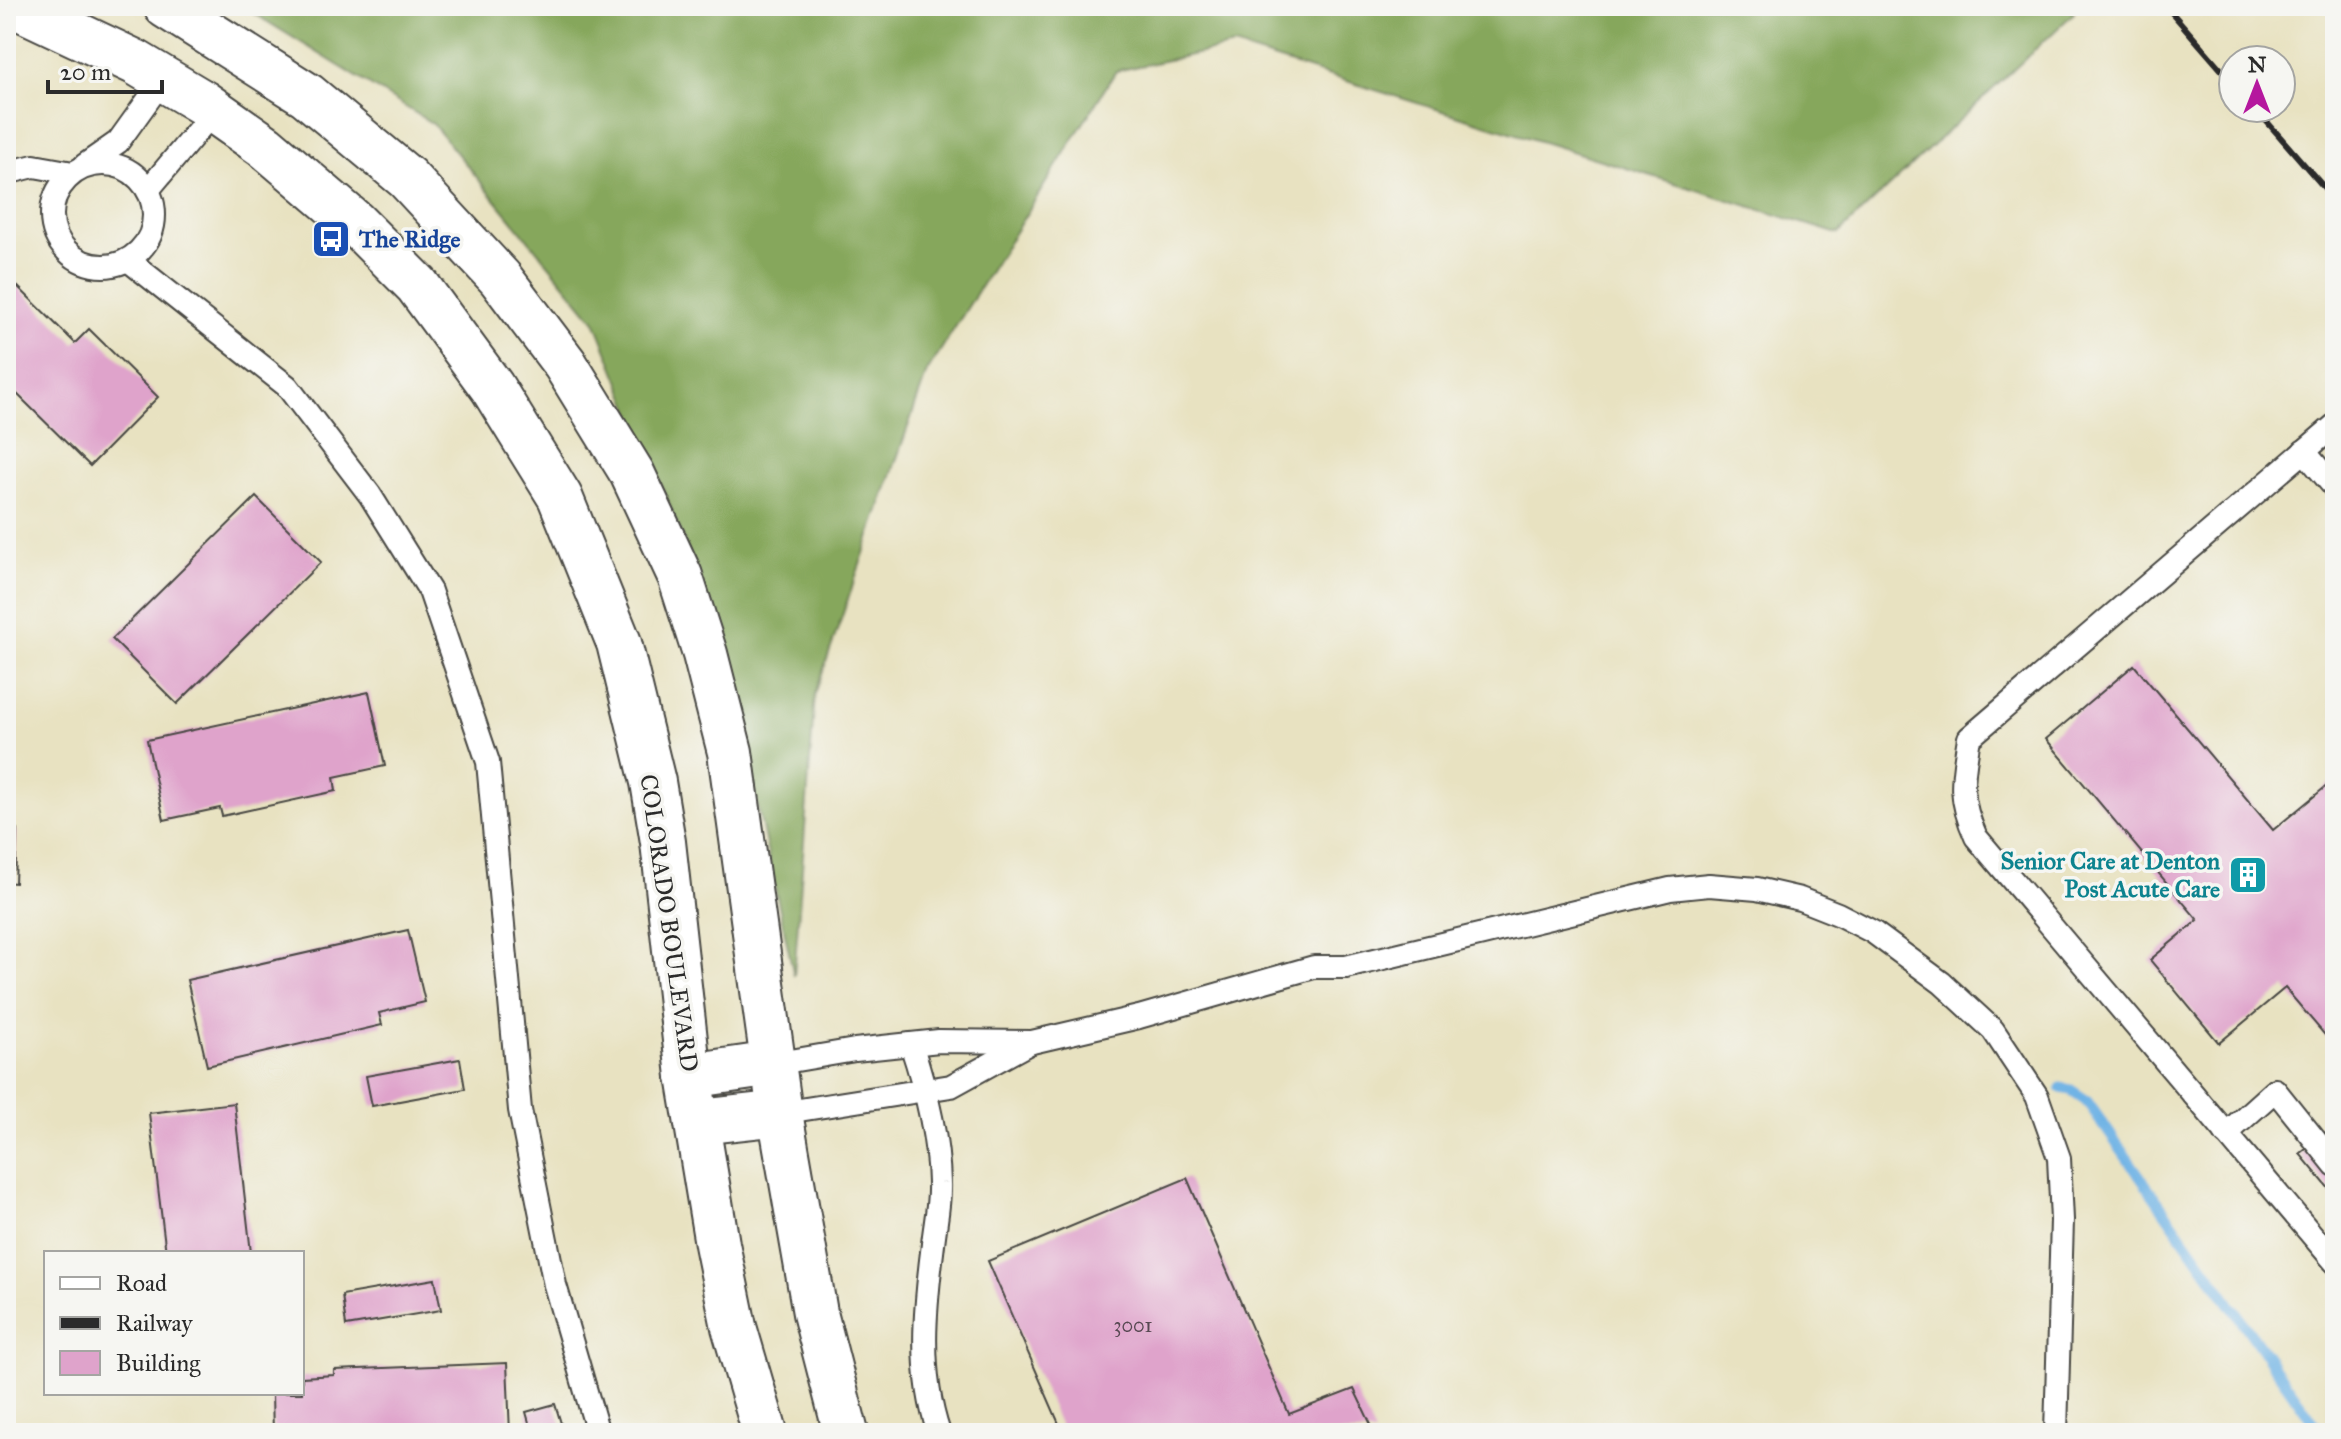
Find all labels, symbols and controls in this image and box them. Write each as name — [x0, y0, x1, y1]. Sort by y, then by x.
scale bar — [48, 44, 162, 94]
north arrow — [2217, 44, 2297, 124]
text: N — [2248, 51, 2267, 78]
text: 20 m — [60, 57, 111, 87]
bus stop icon: The Ridge — [310, 218, 352, 260]
place label: The Ridge — [358, 224, 461, 254]
street label: COLORADO BOULEVARD — [633, 772, 705, 1074]
place label: Senior Care at Denton Post Acute Care — [2001, 846, 2220, 904]
building icon: Senior Care at Denton Post Acute Care — [2227, 854, 2269, 896]
legend — [44, 1251, 304, 1395]
text: Road — [116, 1268, 167, 1298]
text: Railway — [116, 1308, 193, 1338]
house number: 3001 — [1113, 1313, 1153, 1337]
text: Building — [116, 1348, 201, 1378]

